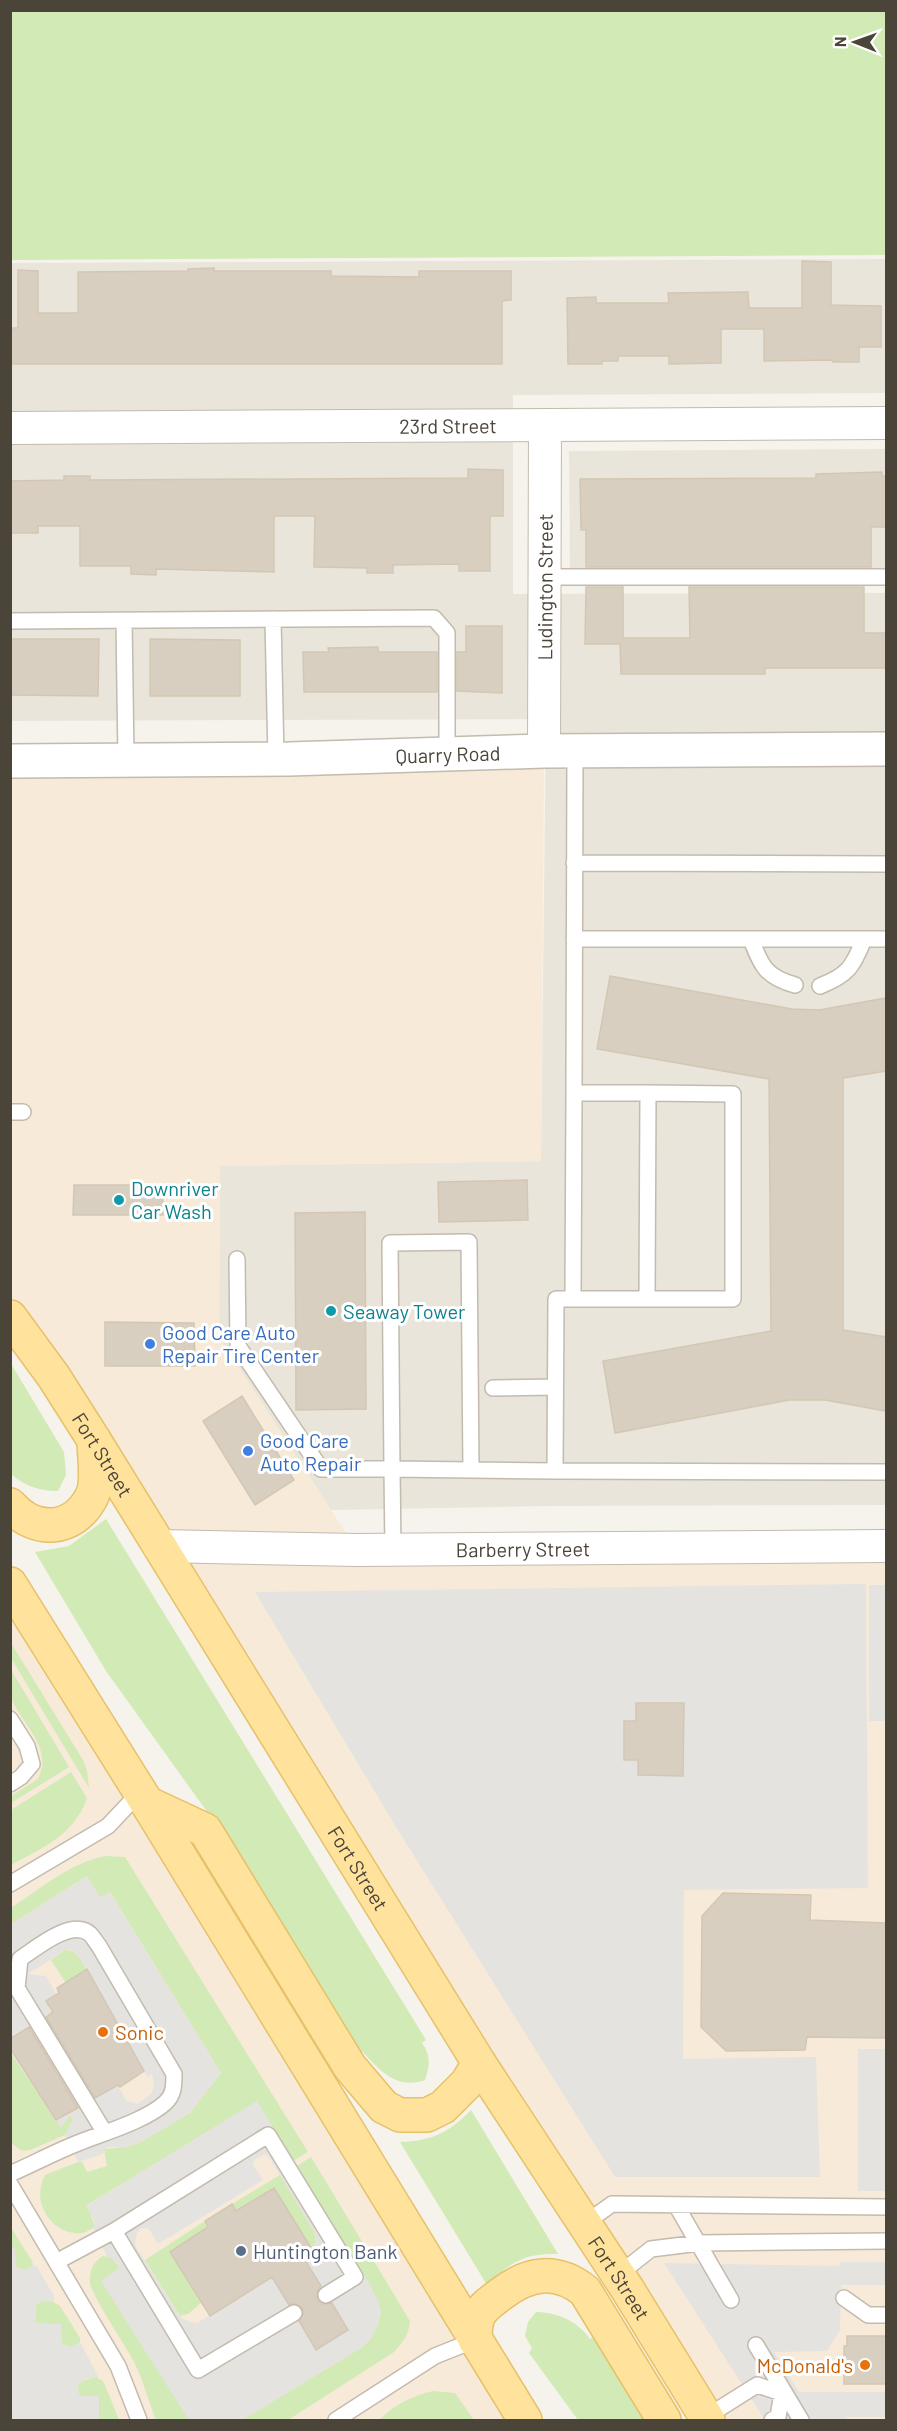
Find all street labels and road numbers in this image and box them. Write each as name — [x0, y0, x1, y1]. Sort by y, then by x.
street label: 23rd Street — [399, 413, 497, 438]
street label: Ludington Street — [532, 513, 557, 661]
street label: Quarry Road — [395, 740, 501, 768]
street label: Fort Street — [68, 1408, 138, 1501]
street label: Barberry Street — [456, 1536, 590, 1561]
street label: Fort Street — [323, 1821, 394, 1915]
street label: Fort Street — [584, 2231, 655, 2324]

